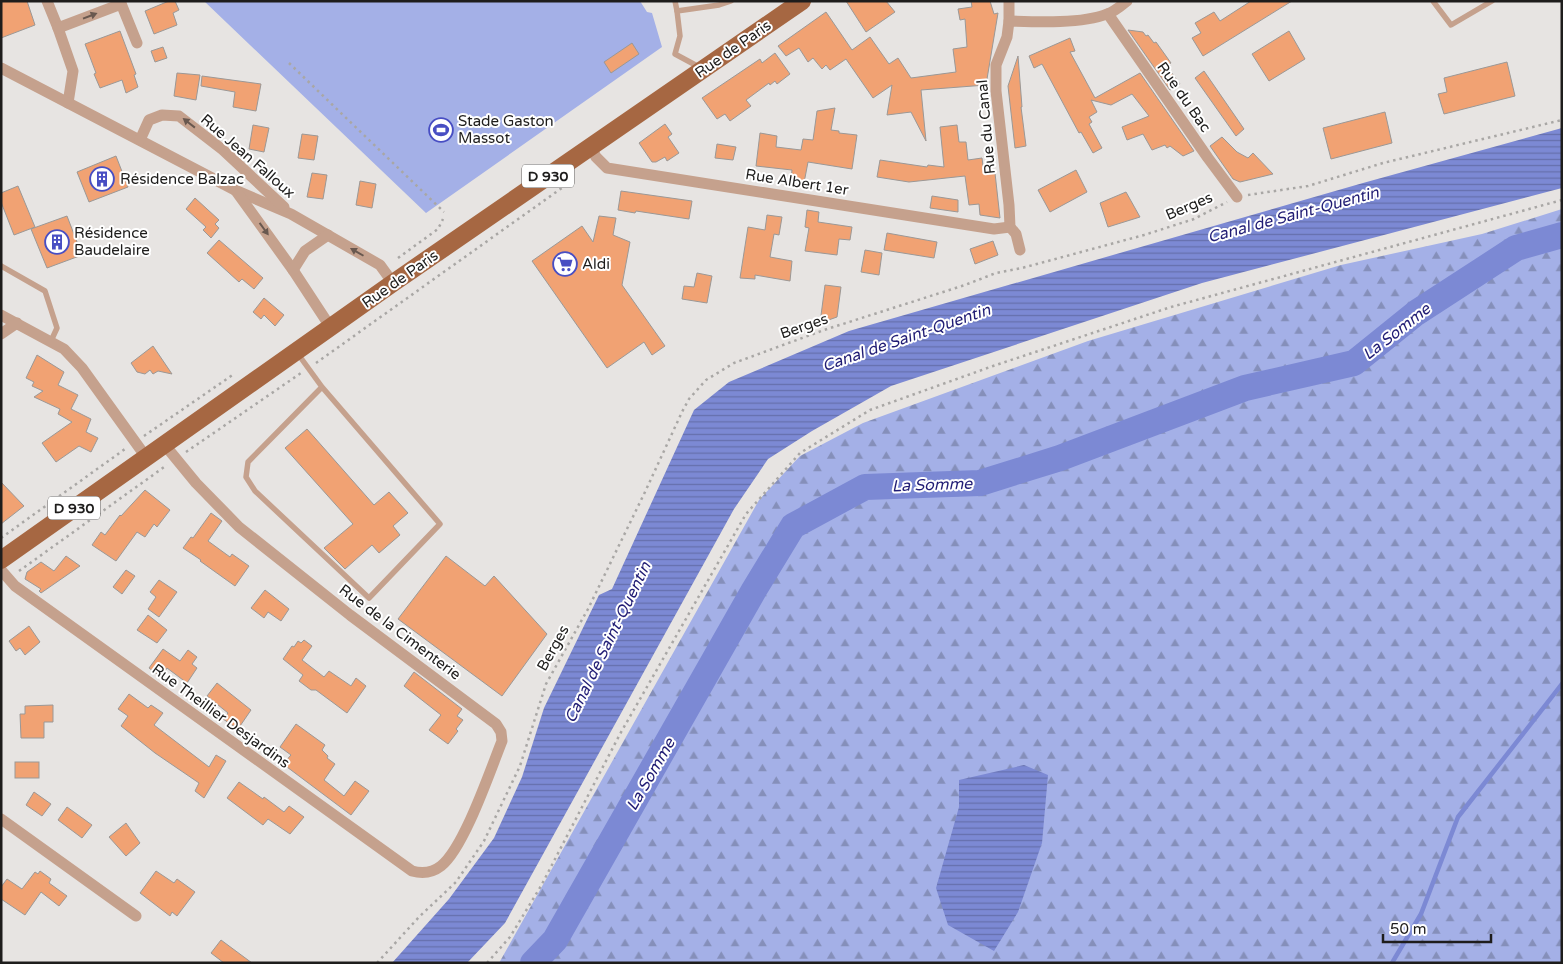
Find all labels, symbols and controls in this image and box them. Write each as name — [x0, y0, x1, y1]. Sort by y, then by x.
one-way arrow — [83, 12, 98, 20]
street label: Rue de Paris — [691, 16, 775, 82]
street label: Rue du Bac — [1153, 58, 1215, 136]
street label: Rue du Canal — [973, 79, 999, 175]
street label: Rue Jean Falloux — [197, 110, 299, 202]
place label: Stade Gaston Massot — [458, 112, 554, 147]
sports icon: Stade Gaston Massot — [428, 117, 454, 143]
one-way arrow — [183, 118, 196, 129]
road number: D 930 — [522, 165, 574, 188]
street label: Rue Albert 1er — [744, 165, 850, 199]
building icon: Résidence Balzac — [89, 166, 115, 192]
place label: Résidence Balzac — [120, 170, 244, 188]
water label: Canal de Saint-Quentin — [1205, 182, 1382, 247]
street label: Berges — [1163, 188, 1215, 224]
one-way arrow — [259, 223, 269, 236]
place label: Résidence Baudelaire — [74, 224, 150, 259]
building icon: Résidence Baudelaire — [44, 229, 70, 255]
street label: Rue de Paris — [358, 246, 442, 312]
one-way arrow — [351, 247, 364, 256]
supermarket icon: Aldi — [552, 251, 578, 277]
place label: Aldi — [582, 255, 610, 273]
water label: Canal de Saint-Quentin — [820, 299, 994, 376]
water label: La Somme — [1359, 299, 1435, 364]
street label: Berges — [778, 309, 830, 343]
water label: La Somme — [892, 474, 973, 496]
road number: D 930 — [48, 496, 100, 520]
water label: Canal de Saint-Quentin — [560, 558, 656, 726]
street label: Rue de la Cimenterie — [336, 580, 464, 684]
street label: Berges — [533, 622, 573, 674]
street label: Rue Theillier Desjardins — [149, 660, 293, 772]
water label: La Somme — [622, 734, 680, 814]
scale bar — [1383, 912, 1490, 944]
text: 50 m — [1390, 920, 1427, 938]

